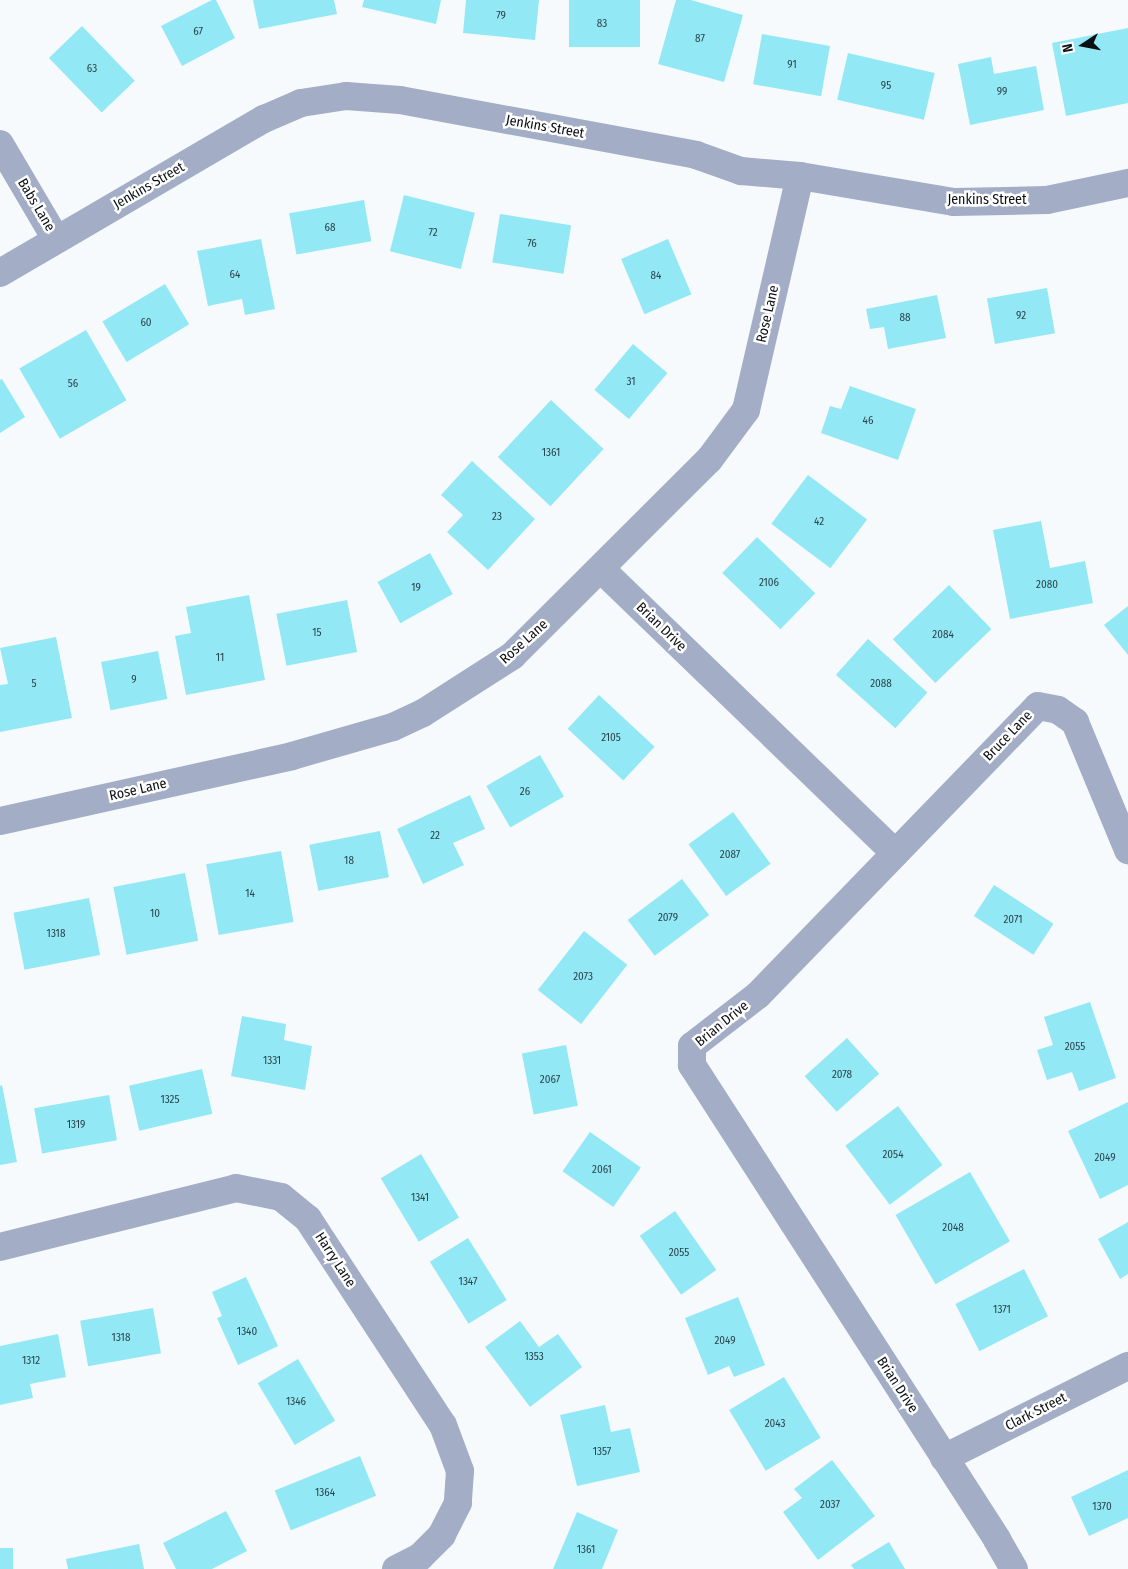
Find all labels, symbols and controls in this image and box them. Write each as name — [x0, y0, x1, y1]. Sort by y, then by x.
house number: 79 — [496, 9, 506, 23]
house number: 83 — [597, 17, 607, 31]
north arrow — [1058, 20, 1108, 70]
house number: 67 — [193, 25, 203, 39]
house number: 87 — [695, 32, 705, 46]
text: N — [1059, 42, 1077, 54]
house number: 91 — [787, 58, 797, 72]
house number: 63 — [87, 62, 97, 76]
house number: 95 — [881, 79, 891, 93]
house number: 99 — [997, 85, 1007, 99]
street label: Jenkins Street — [505, 112, 585, 142]
street label: Jenkins Street — [110, 159, 188, 213]
street label: Babs Lane — [14, 176, 58, 234]
street label: Jenkins Street — [947, 192, 1027, 208]
house number: 68 — [325, 221, 335, 235]
house number: 72 — [428, 226, 438, 240]
house number: 76 — [527, 237, 537, 251]
house number: 64 — [230, 268, 240, 282]
house number: 84 — [651, 269, 661, 283]
street label: Rose Lane — [753, 284, 783, 344]
house number: 92 — [1016, 309, 1026, 323]
house number: 88 — [900, 311, 910, 325]
house number: 60 — [140, 316, 152, 330]
house number: 31 — [627, 375, 635, 389]
house number: 56 — [68, 377, 78, 391]
house number: 46 — [863, 414, 873, 428]
house number: 1361 — [542, 446, 560, 460]
house number: 23 — [492, 510, 502, 524]
house number: 42 — [814, 515, 824, 529]
house number: 2106 — [759, 576, 779, 590]
house number: 2080 — [1036, 578, 1058, 592]
house number: 19 — [411, 581, 421, 595]
street label: Brian Drive — [632, 599, 690, 655]
street label: Rose Lane — [497, 616, 551, 668]
house number: 15 — [312, 626, 322, 640]
house number: 2084 — [932, 628, 954, 642]
house number: 11 — [216, 651, 224, 665]
house number: 9 — [131, 673, 137, 687]
house number: 5 — [31, 677, 37, 691]
house number: 2088 — [870, 677, 892, 691]
street label: Bruce Lane — [980, 707, 1036, 765]
house number: 2105 — [601, 731, 621, 745]
street label: Rose Lane — [108, 775, 168, 805]
house number: 26 — [520, 785, 530, 799]
house number: 22 — [430, 829, 440, 843]
house number: 2087 — [720, 848, 740, 862]
house number: 18 — [344, 854, 354, 868]
house number: 14 — [245, 887, 255, 901]
house number: 10 — [150, 907, 160, 921]
house number: 2079 — [658, 911, 678, 925]
house number: 2071 — [1004, 913, 1022, 927]
house number: 1318 — [47, 927, 65, 941]
house number: 2073 — [573, 970, 593, 984]
street label: Brian Drive — [692, 998, 752, 1050]
house number: 2055 — [1065, 1040, 1085, 1054]
house number: 1331 — [263, 1054, 281, 1068]
house number: 2078 — [832, 1068, 852, 1082]
house number: 2067 — [540, 1073, 560, 1087]
house number: 1325 — [160, 1093, 180, 1107]
house number: 1319 — [67, 1118, 85, 1132]
house number: 2054 — [883, 1148, 903, 1162]
house number: 2049 — [1094, 1151, 1116, 1165]
house number: 2061 — [592, 1163, 612, 1177]
house number: 1341 — [411, 1191, 429, 1205]
house number: 2048 — [942, 1221, 964, 1235]
street label: Harry Lane — [311, 1229, 359, 1291]
house number: 2055 — [669, 1246, 689, 1260]
house number: 1347 — [459, 1275, 477, 1289]
house number: 1371 — [993, 1303, 1011, 1317]
house number: 1340 — [237, 1325, 257, 1339]
house number: 1318 — [112, 1331, 130, 1345]
house number: 2049 — [714, 1334, 736, 1348]
house number: 1353 — [524, 1350, 544, 1364]
house number: 1312 — [22, 1354, 40, 1368]
street label: Brian Drive — [873, 1354, 921, 1416]
street label: Clark Street — [1003, 1389, 1069, 1435]
house number: 1346 — [286, 1395, 306, 1409]
house number: 2043 — [765, 1417, 785, 1431]
house number: 1357 — [593, 1445, 611, 1459]
house number: 1364 — [315, 1486, 335, 1500]
house number: 2037 — [820, 1498, 840, 1512]
house number: 1370 — [1092, 1500, 1112, 1514]
house number: 1361 — [577, 1543, 595, 1557]

